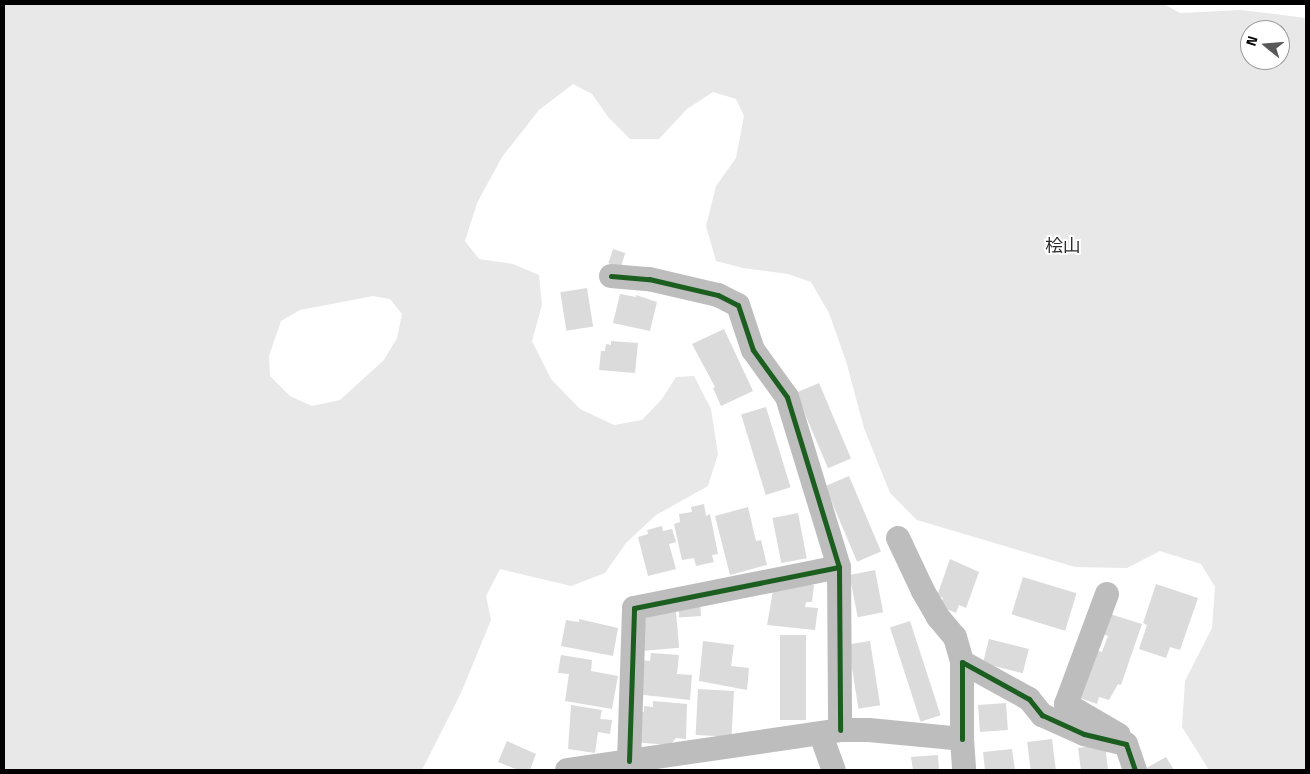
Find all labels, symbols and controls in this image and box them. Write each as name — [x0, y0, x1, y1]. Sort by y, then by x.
north arrow — [1240, 20, 1290, 70]
text: N — [1240, 33, 1263, 48]
park label: 桧山 — [1045, 235, 1081, 257]

